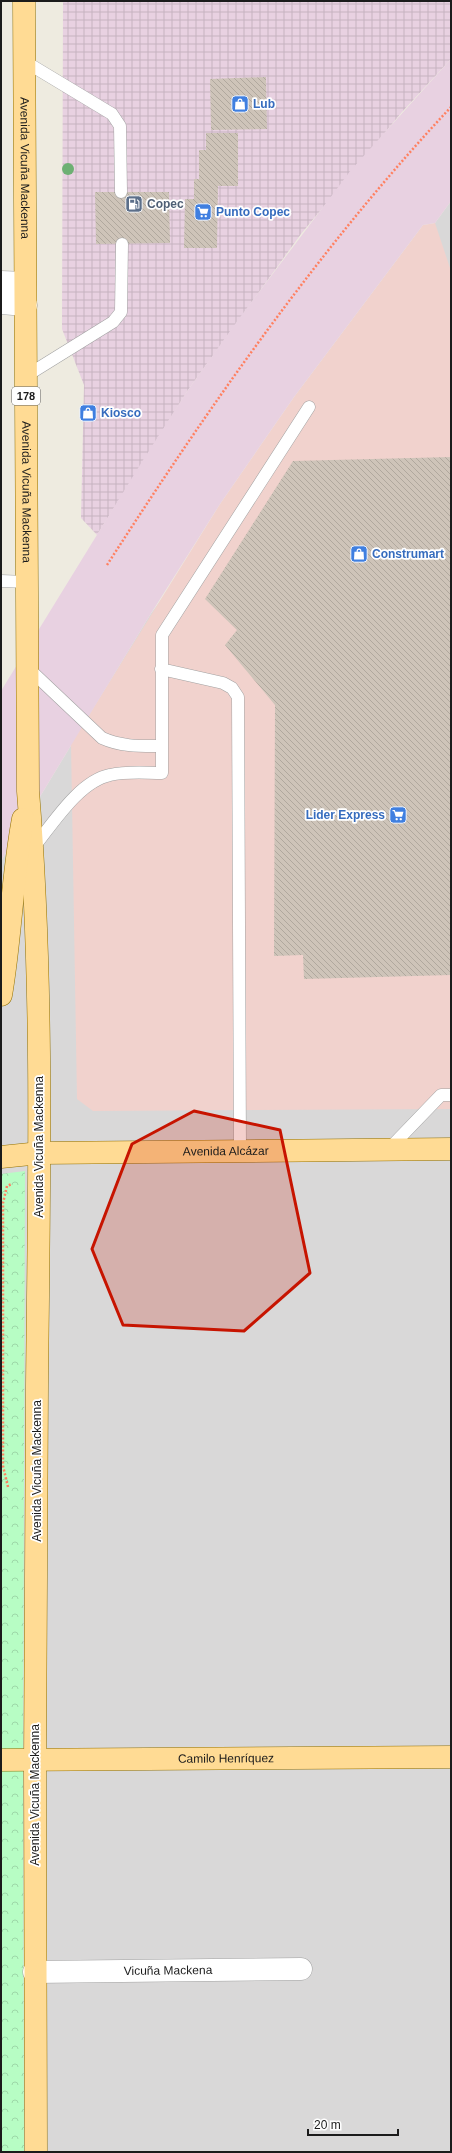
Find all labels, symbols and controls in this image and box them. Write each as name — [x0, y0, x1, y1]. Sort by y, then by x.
shop icon: Lub — [230, 94, 250, 114]
street label: Avenida Vicuña Mackenna — [17, 97, 32, 239]
place label: Lub — [253, 97, 275, 111]
fuel station icon: Copec — [124, 194, 144, 214]
place label: Copec — [147, 197, 184, 211]
supermarket icon: Punto Copec — [193, 202, 213, 222]
place label: Punto Copec — [216, 205, 290, 219]
road number: 178 — [12, 387, 40, 405]
shop icon: Kiosco — [78, 403, 98, 423]
place label: Kiosco — [101, 406, 141, 420]
street label: Avenida Vicuña Mackenna — [19, 421, 34, 563]
shop icon: Construmart — [349, 544, 369, 564]
place label: Construmart — [372, 547, 444, 561]
supermarket icon: Lider Express — [388, 805, 408, 825]
place label: Lider Express — [306, 808, 385, 822]
street label: Avenida Vicuña Mackenna — [32, 1076, 46, 1218]
street label: Avenida Alcázar — [183, 1144, 269, 1159]
street label: Avenida Vicuña Mackenna — [30, 1400, 44, 1542]
street label: Avenida Vicuña Mackenna — [28, 1724, 42, 1866]
street label: Camilo Henríquez — [178, 1751, 274, 1766]
street label: Vicuña Mackena — [124, 1963, 213, 1978]
scale bar — [308, 2111, 398, 2137]
text: 20 m — [314, 2118, 341, 2132]

